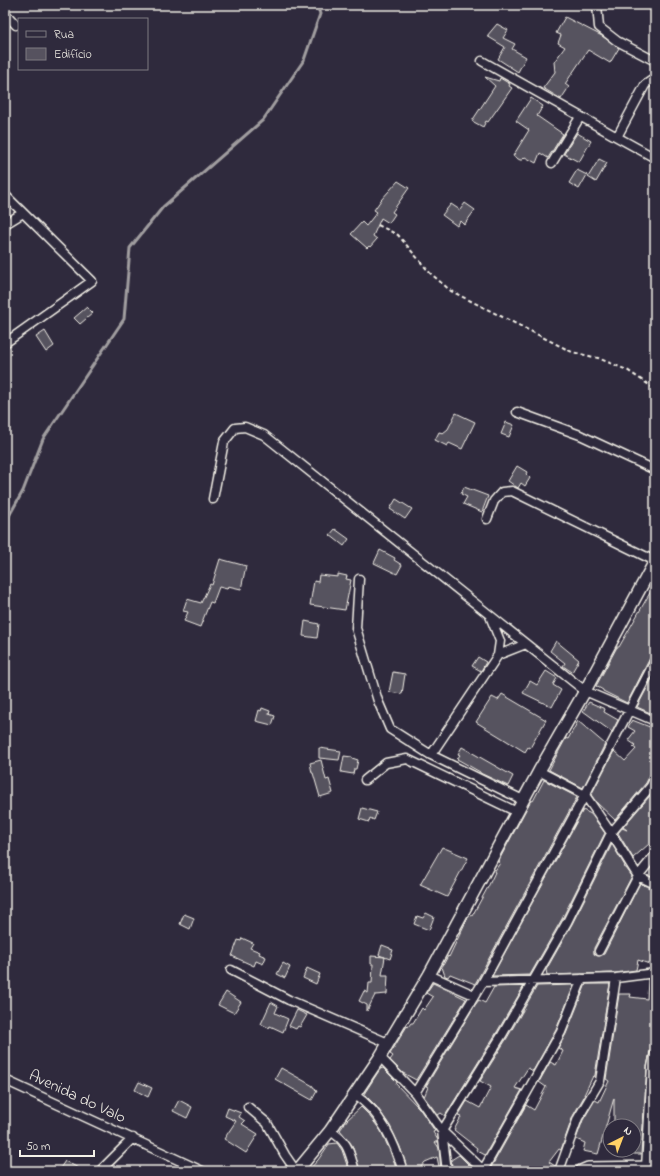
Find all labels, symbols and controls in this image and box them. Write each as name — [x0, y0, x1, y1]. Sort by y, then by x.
legend — [18, 18, 148, 70]
text: Rua — [54, 26, 74, 44]
text: Edifício — [54, 46, 92, 64]
street label: Avenida do Valo — [25, 1064, 129, 1130]
north arrow — [602, 1118, 642, 1158]
text: N — [620, 1123, 636, 1140]
scale bar — [20, 1132, 94, 1158]
text: 50 m — [26, 1138, 50, 1156]

